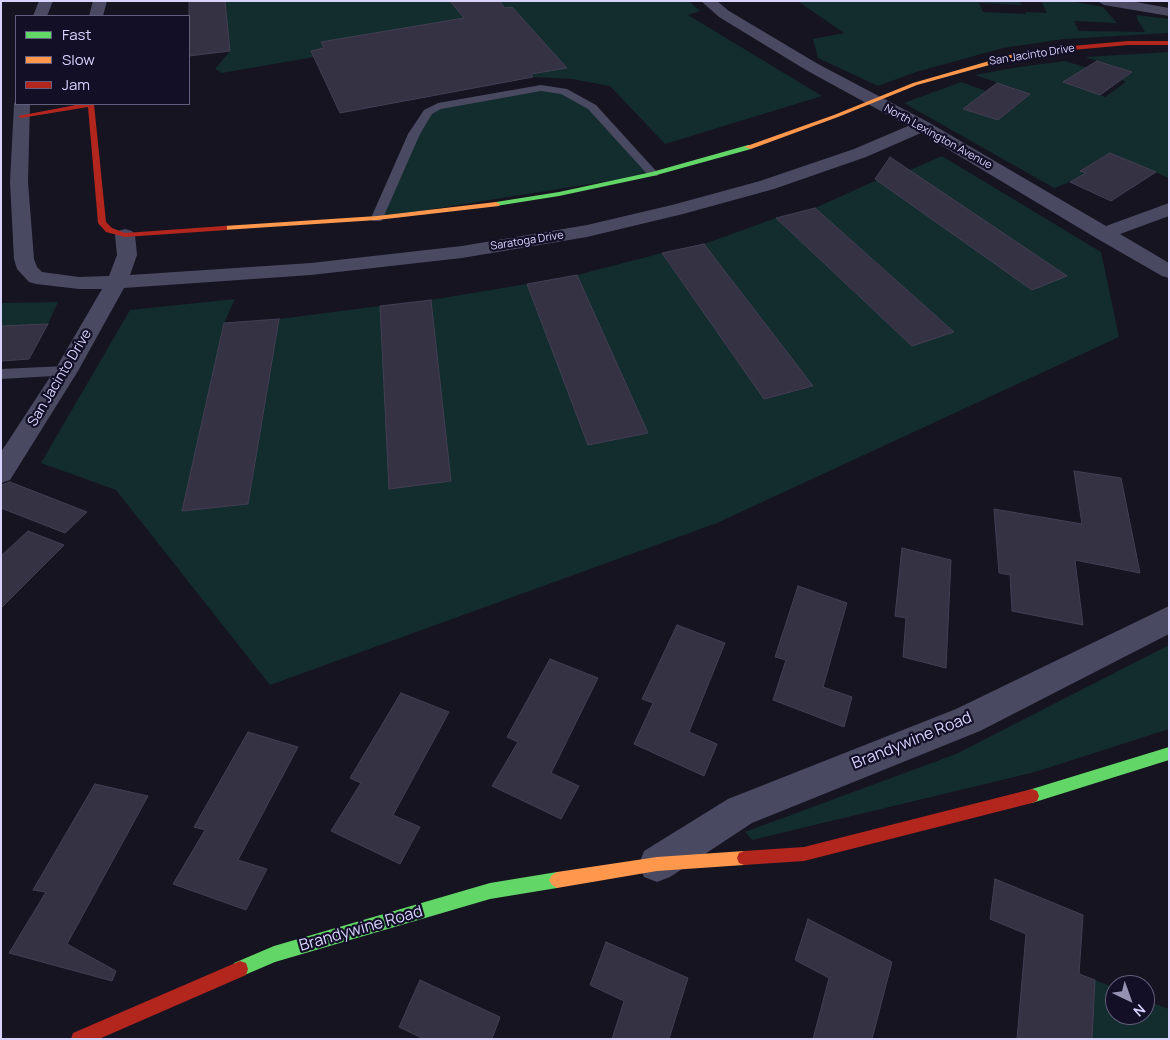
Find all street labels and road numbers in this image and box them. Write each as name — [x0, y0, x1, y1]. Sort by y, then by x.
street label: San Jacinto Drive — [988, 42, 1076, 68]
street label: North Lexington Avenue — [882, 102, 994, 172]
street label: Saratoga Drive — [489, 229, 565, 253]
street label: San Jacinto Drive — [24, 327, 96, 429]
street label: Brandywine Road — [849, 708, 975, 774]
street label: Brandywine Road — [297, 902, 425, 956]

